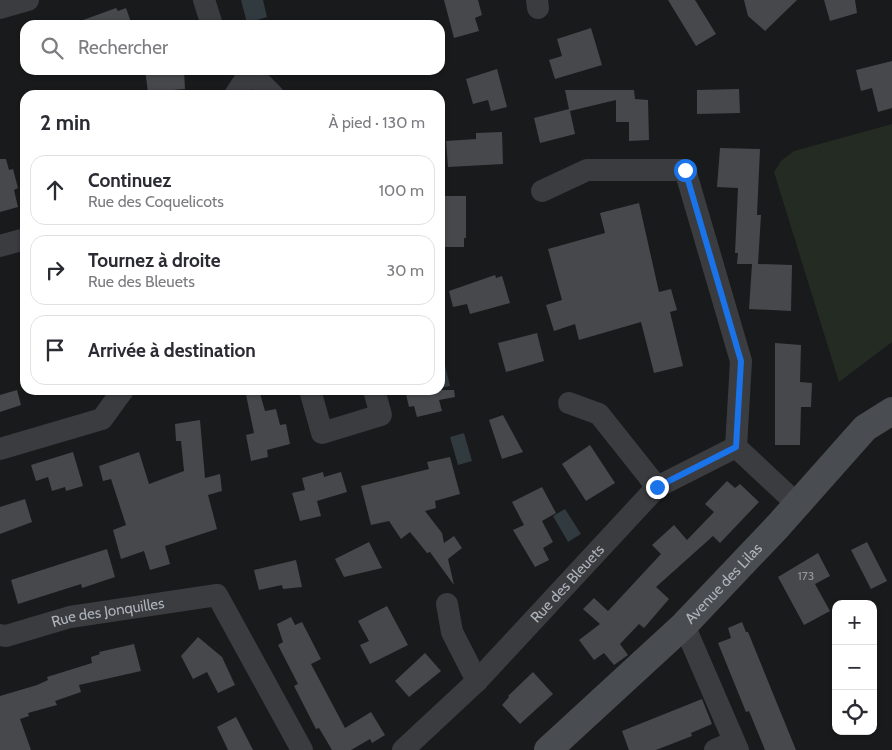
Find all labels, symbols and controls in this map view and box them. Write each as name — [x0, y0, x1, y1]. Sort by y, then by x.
search box — [20, 20, 445, 75]
icon: search — [38, 34, 66, 62]
text: Rechercher — [78, 36, 168, 59]
text: 2 min — [40, 110, 91, 135]
text: À pied · 130 m — [328, 113, 425, 132]
route start — [674, 159, 697, 182]
text: Continuez — [88, 169, 171, 192]
icon: ahead — [41, 176, 69, 204]
text: 100 m — [379, 181, 424, 200]
text: Rue des Coquelicots — [88, 192, 224, 211]
text: Tournez à droite — [88, 249, 221, 272]
icon: right — [41, 256, 69, 284]
text: 30 m — [387, 261, 424, 280]
text: Rue des Bleuets — [88, 272, 195, 291]
icon: arrive — [41, 336, 69, 364]
text: Arrivée à destination — [88, 339, 256, 362]
route end — [646, 476, 669, 499]
street label: Avenue des Lilas — [681, 539, 766, 627]
street label: Rue des Bleuets — [527, 541, 608, 627]
house number: 173 — [798, 568, 814, 583]
street label: Rue des Jonquilles — [49, 594, 165, 631]
map controls — [832, 600, 877, 735]
button: + — [832, 600, 877, 645]
button: − — [832, 645, 877, 690]
button: locate — [832, 690, 877, 735]

